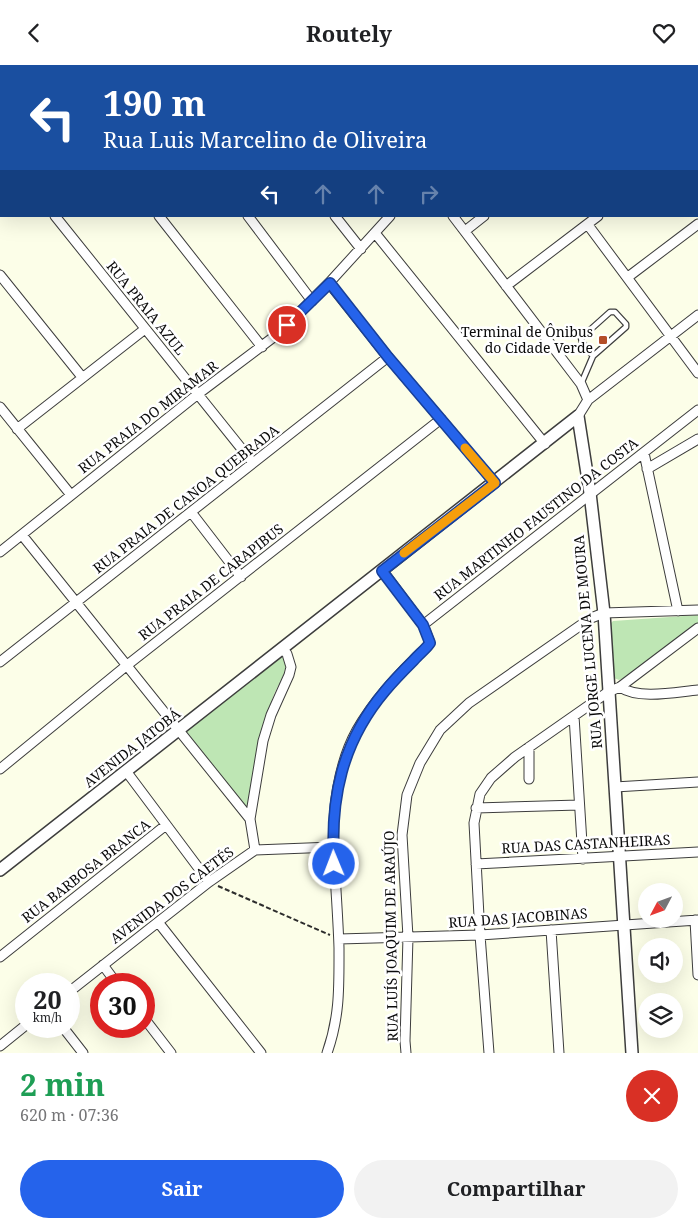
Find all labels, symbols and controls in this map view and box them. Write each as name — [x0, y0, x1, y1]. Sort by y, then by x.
text: Routely — [306, 18, 392, 48]
icon: back — [20, 19, 48, 47]
icon: heart — [650, 19, 678, 47]
text: 190 m — [103, 79, 206, 126]
icon: left — [20, 85, 85, 150]
text: Rua Luis Marcelino de Oliveira — [103, 124, 427, 154]
icon: left — [256, 180, 284, 208]
icon: ahead — [309, 180, 337, 208]
icon: ahead — [362, 180, 390, 208]
icon: right — [415, 180, 443, 208]
street label: RUA PRAIA AZUL — [103, 257, 190, 359]
pin — [266, 304, 308, 346]
icon: arrive — [273, 311, 301, 339]
place label: Terminal de Ônibus do Cidade Verde — [461, 322, 593, 357]
marker: Terminal de Ônibus do Cidade Verde — [597, 334, 609, 346]
street label: RUA PRAIA DO MIRAMAR — [74, 356, 222, 477]
street label: RUA PRAIA DE CANOA QUEBRADA — [89, 420, 283, 577]
street label: RUA MARTINHO FAUSTINO DA COSTA — [430, 433, 642, 604]
street label: RUA PRAIA DE CARAPIBUS — [134, 519, 287, 644]
street label: RUA JORGE LUCENA DE MOURA — [569, 534, 606, 750]
street label: AVENIDA JATOBÁ — [79, 704, 184, 791]
street label: RUA BARBOSA BRANCA — [18, 814, 154, 927]
street label: RUA LUÍS JOAQUIM DE ARAÚJO — [379, 830, 402, 1042]
street label: RUA DAS CASTANHEIRAS — [501, 830, 671, 857]
position arrow — [307, 837, 359, 889]
street label: AVENIDA DOS CAETÉS — [106, 842, 237, 947]
north arrow — [638, 883, 682, 927]
map controls — [638, 883, 683, 1038]
street label: RUA DAS JACOBINAS — [448, 903, 588, 932]
button: sound — [638, 938, 683, 983]
speed limit sign: 30 — [90, 973, 155, 1038]
text: 20 — [33, 982, 62, 1016]
button: layers — [638, 993, 683, 1038]
text: km/h — [33, 1009, 62, 1026]
text: 2 min — [20, 1064, 105, 1105]
button: close — [626, 1070, 678, 1122]
text: 620 m · 07:36 — [20, 1104, 119, 1126]
button: Sair — [20, 1160, 344, 1218]
button: Compartilhar — [354, 1160, 678, 1218]

